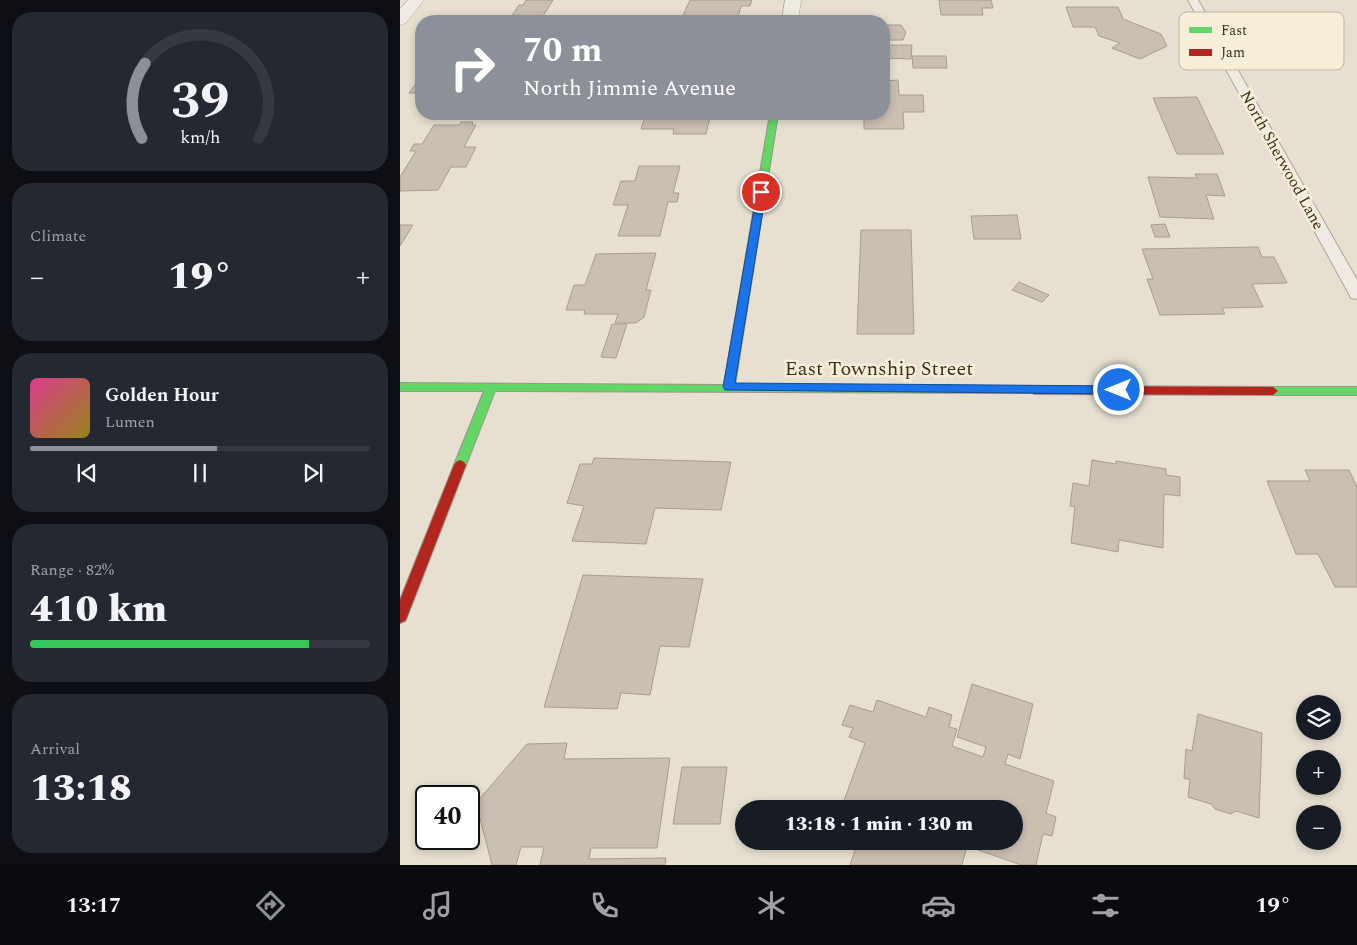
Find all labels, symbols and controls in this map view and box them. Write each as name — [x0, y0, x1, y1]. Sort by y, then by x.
legend — [1179, 12, 1344, 70]
text: Fast — [1221, 20, 1247, 41]
text: 70 m — [523, 24, 603, 77]
icon: right — [440, 35, 505, 100]
text: Jam — [1221, 42, 1245, 63]
text: 39 — [171, 62, 229, 141]
text: North Jimmie Avenue — [523, 72, 736, 105]
street label: North Sherwood Lane — [1234, 86, 1330, 234]
text: km/h — [180, 124, 220, 151]
pin — [740, 171, 782, 213]
icon: arrive — [747, 178, 775, 206]
text: Climate — [30, 224, 86, 248]
text: 19° — [168, 248, 232, 306]
text: − — [30, 256, 44, 299]
text: + — [356, 256, 370, 299]
street label: East Township Street — [785, 354, 973, 384]
position arrow — [1092, 363, 1144, 415]
text: Golden Hour — [105, 381, 219, 410]
text: Lumen — [105, 410, 155, 434]
icon: previous — [73, 459, 101, 487]
icon: pause — [186, 459, 214, 487]
icon: next — [299, 459, 327, 487]
text: Range · 82% — [30, 558, 114, 582]
text: 410 km — [30, 581, 167, 639]
map controls — [1296, 695, 1341, 850]
button: layers — [1296, 695, 1341, 740]
text: Arrival — [30, 737, 80, 761]
button: + — [1296, 750, 1341, 795]
text: 13:18 — [30, 760, 132, 818]
speed limit sign: 40 — [415, 785, 480, 850]
button: − — [1296, 805, 1341, 850]
text: 13:18 · 1 min · 130 m — [785, 810, 973, 839]
icon: directions — [253, 888, 288, 923]
icon: music — [420, 888, 455, 923]
icon: phone — [587, 888, 622, 923]
icon: climate — [754, 888, 789, 923]
icon: car — [921, 888, 956, 923]
icon: filters — [1088, 888, 1123, 923]
text: 13:17 — [66, 889, 121, 922]
text: 19° — [1255, 889, 1291, 922]

